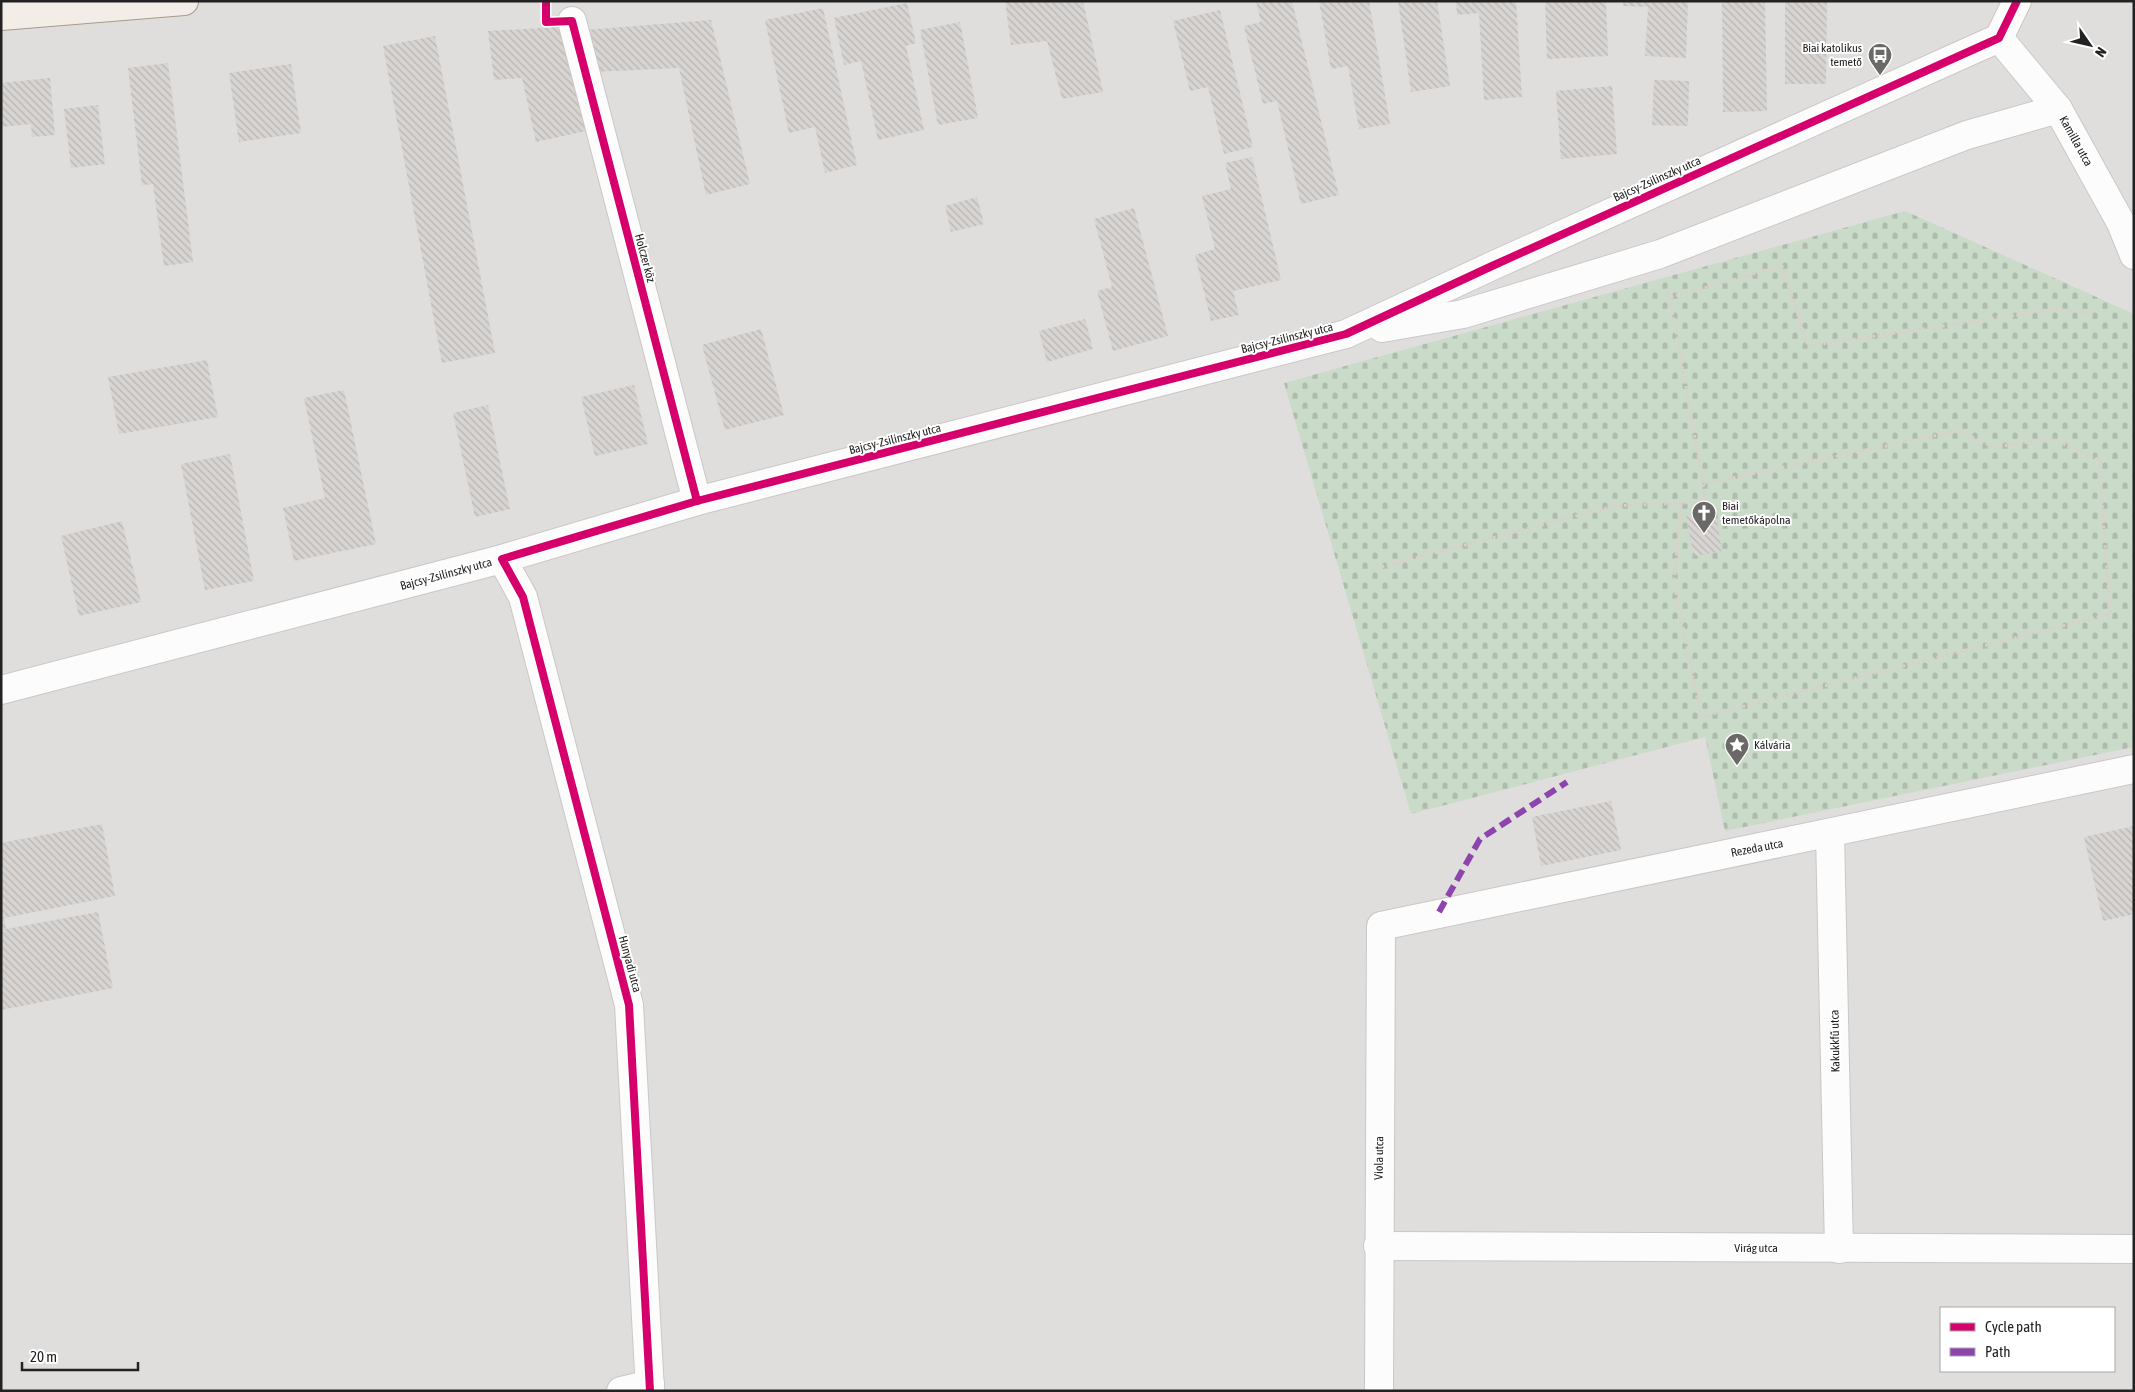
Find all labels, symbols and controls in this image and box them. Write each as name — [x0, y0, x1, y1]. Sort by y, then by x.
north arrow — [2065, 20, 2115, 70]
place label: Biai katolikus temető — [1802, 41, 1862, 69]
bus stop icon: Biai katolikus temető — [1867, 42, 1893, 76]
text: N — [2092, 44, 2110, 60]
street label: Kamilla utca — [2056, 113, 2096, 169]
street label: Bajcsy-Zsilinszky utca — [1611, 153, 1703, 205]
street label: Holczer köz — [632, 232, 658, 285]
street label: Bajcsy-Zsilinszky utca — [1240, 320, 1334, 356]
street label: Bajcsy-Zsilinszky utca — [848, 421, 942, 457]
place label: Biai temetőkápolna — [1722, 499, 1791, 527]
church icon: Biai temetőkápolna — [1691, 500, 1717, 534]
street label: Bajcsy-Zsilinszky utca — [399, 555, 493, 593]
place icon: Kálvária — [1724, 732, 1750, 766]
place label: Kálvária — [1754, 738, 1791, 752]
street label: Rezeda utca — [1730, 836, 1784, 860]
street label: Hunyadi utca — [616, 934, 644, 994]
street label: Kakukkfű utca — [1827, 1009, 1843, 1073]
street label: Viola utca — [1372, 1136, 1386, 1180]
street label: Virág utca — [1734, 1241, 1778, 1255]
legend — [1940, 1307, 2115, 1372]
text: Cycle path — [1985, 1318, 2042, 1335]
scale bar — [22, 1340, 139, 1372]
text: Path — [1985, 1343, 2011, 1360]
text: 20 m — [30, 1348, 57, 1365]

